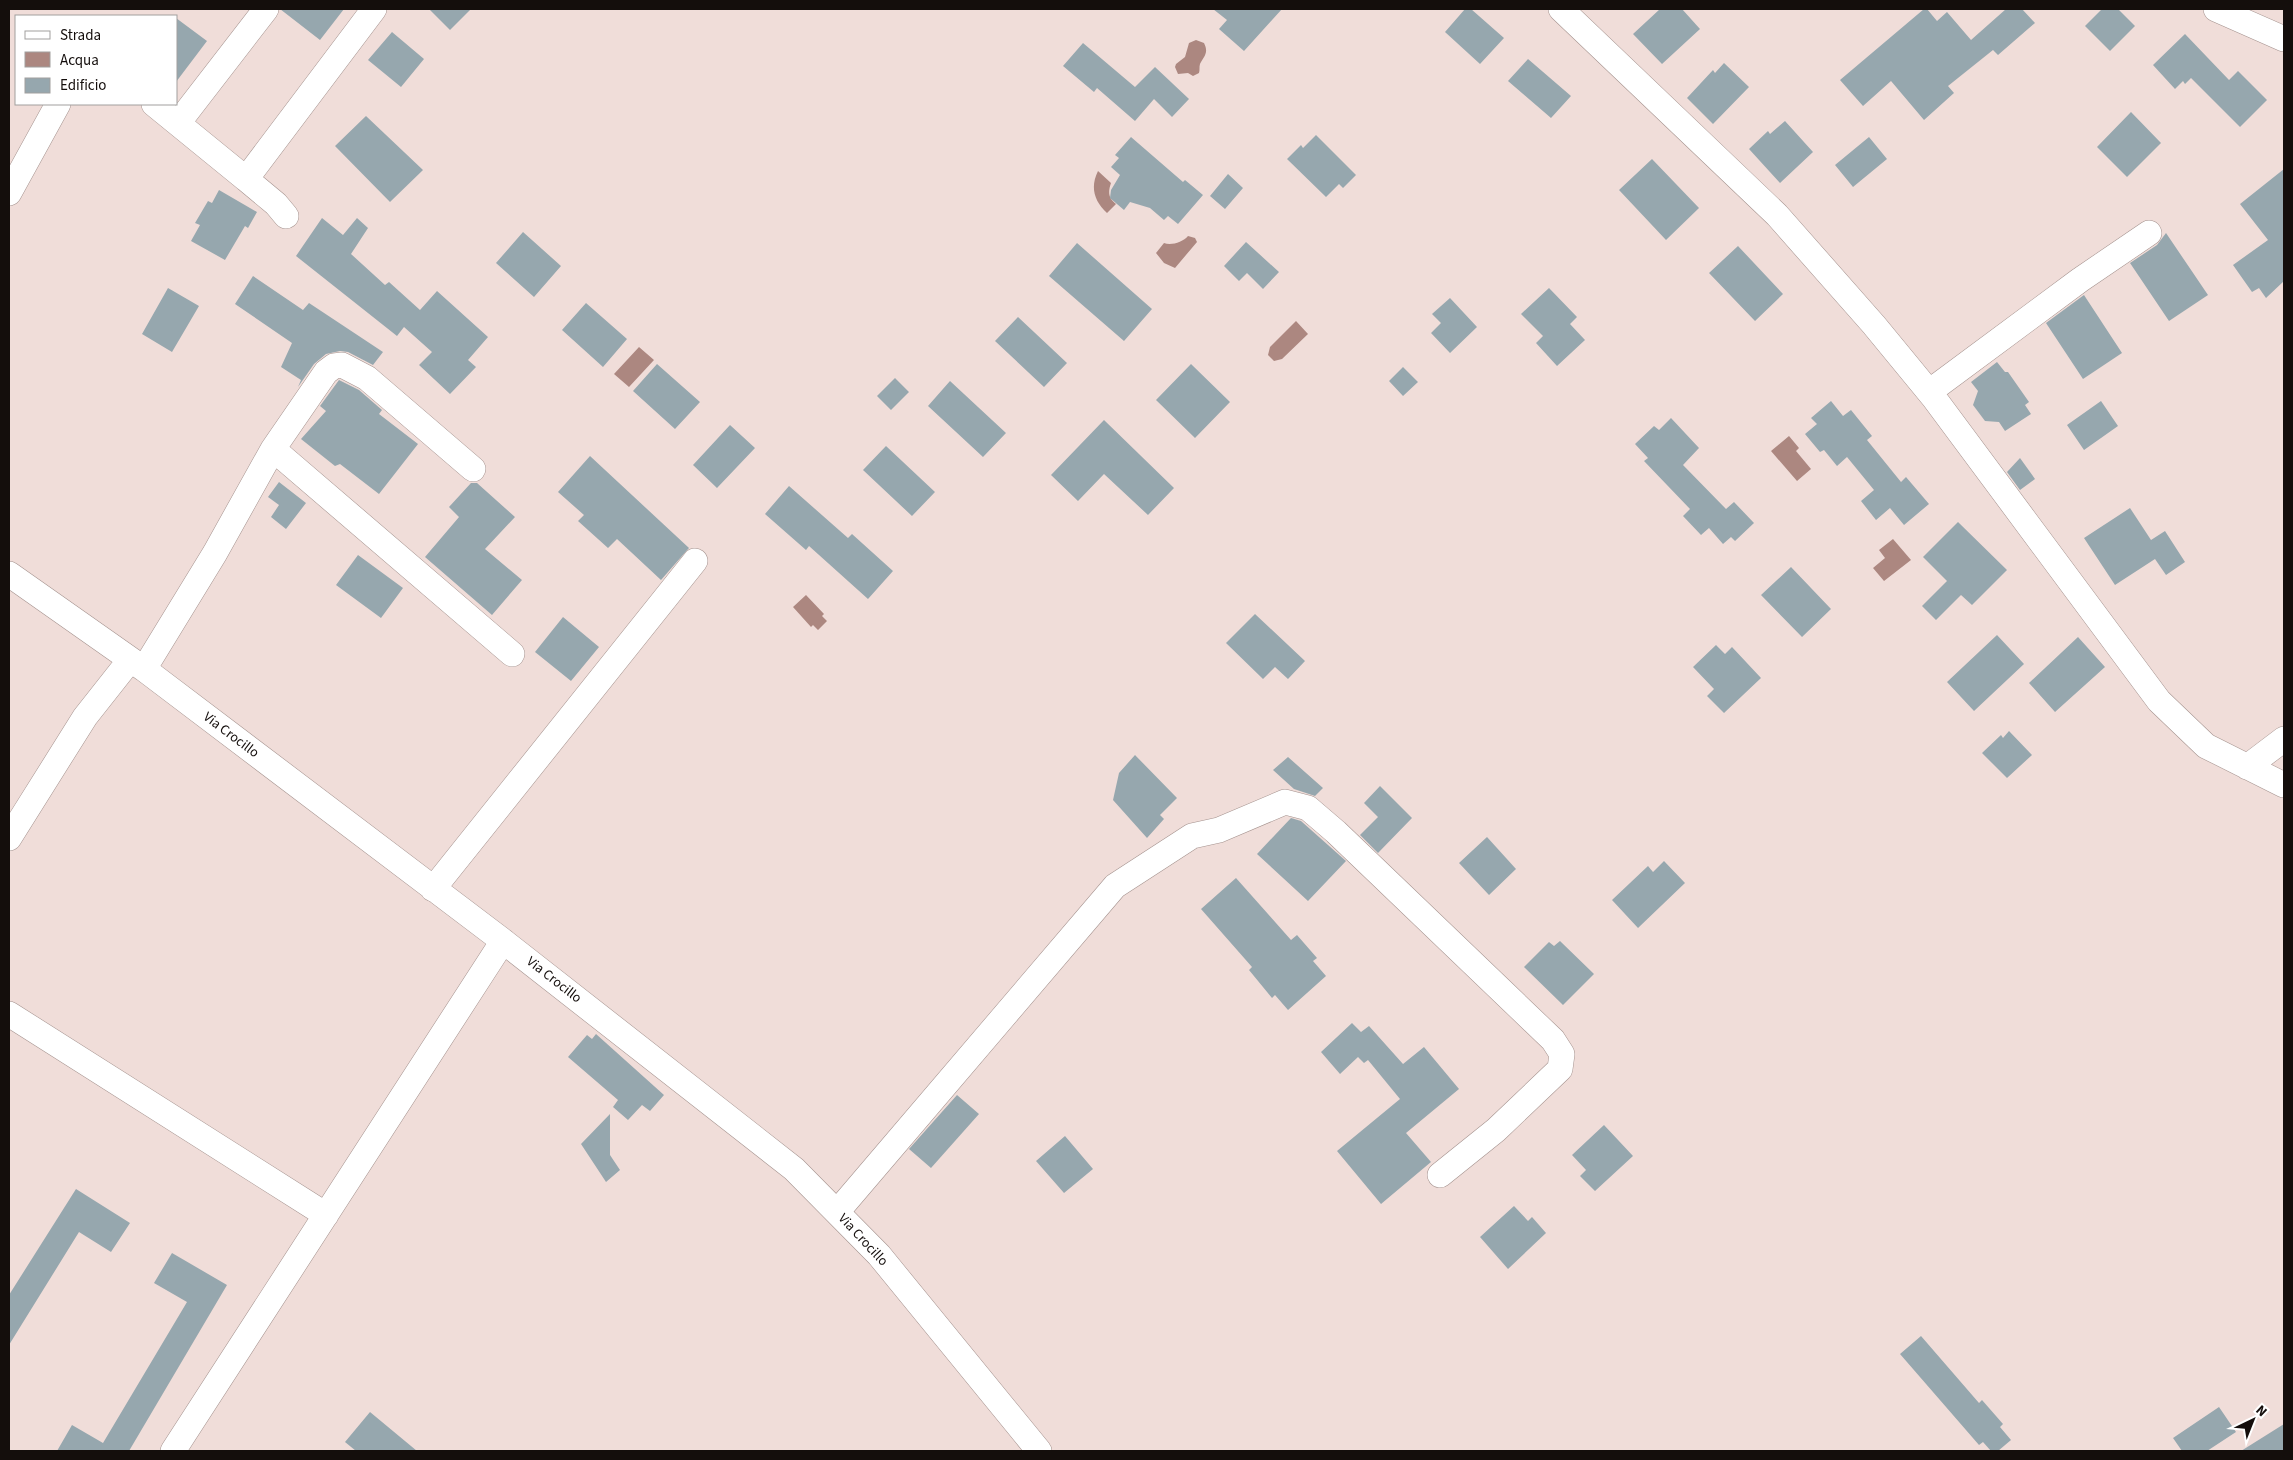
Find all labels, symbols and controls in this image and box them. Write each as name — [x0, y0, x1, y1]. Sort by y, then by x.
legend — [15, 15, 178, 105]
text: Strada — [60, 25, 101, 46]
text: Acqua — [60, 50, 99, 71]
text: Edificio — [60, 75, 107, 96]
street label: Via Crocillo — [199, 707, 263, 763]
street label: Via Crocillo — [522, 952, 586, 1008]
street label: Via Crocillo — [833, 1209, 893, 1271]
north arrow — [2228, 1395, 2278, 1445]
text: N — [2251, 1401, 2271, 1422]

